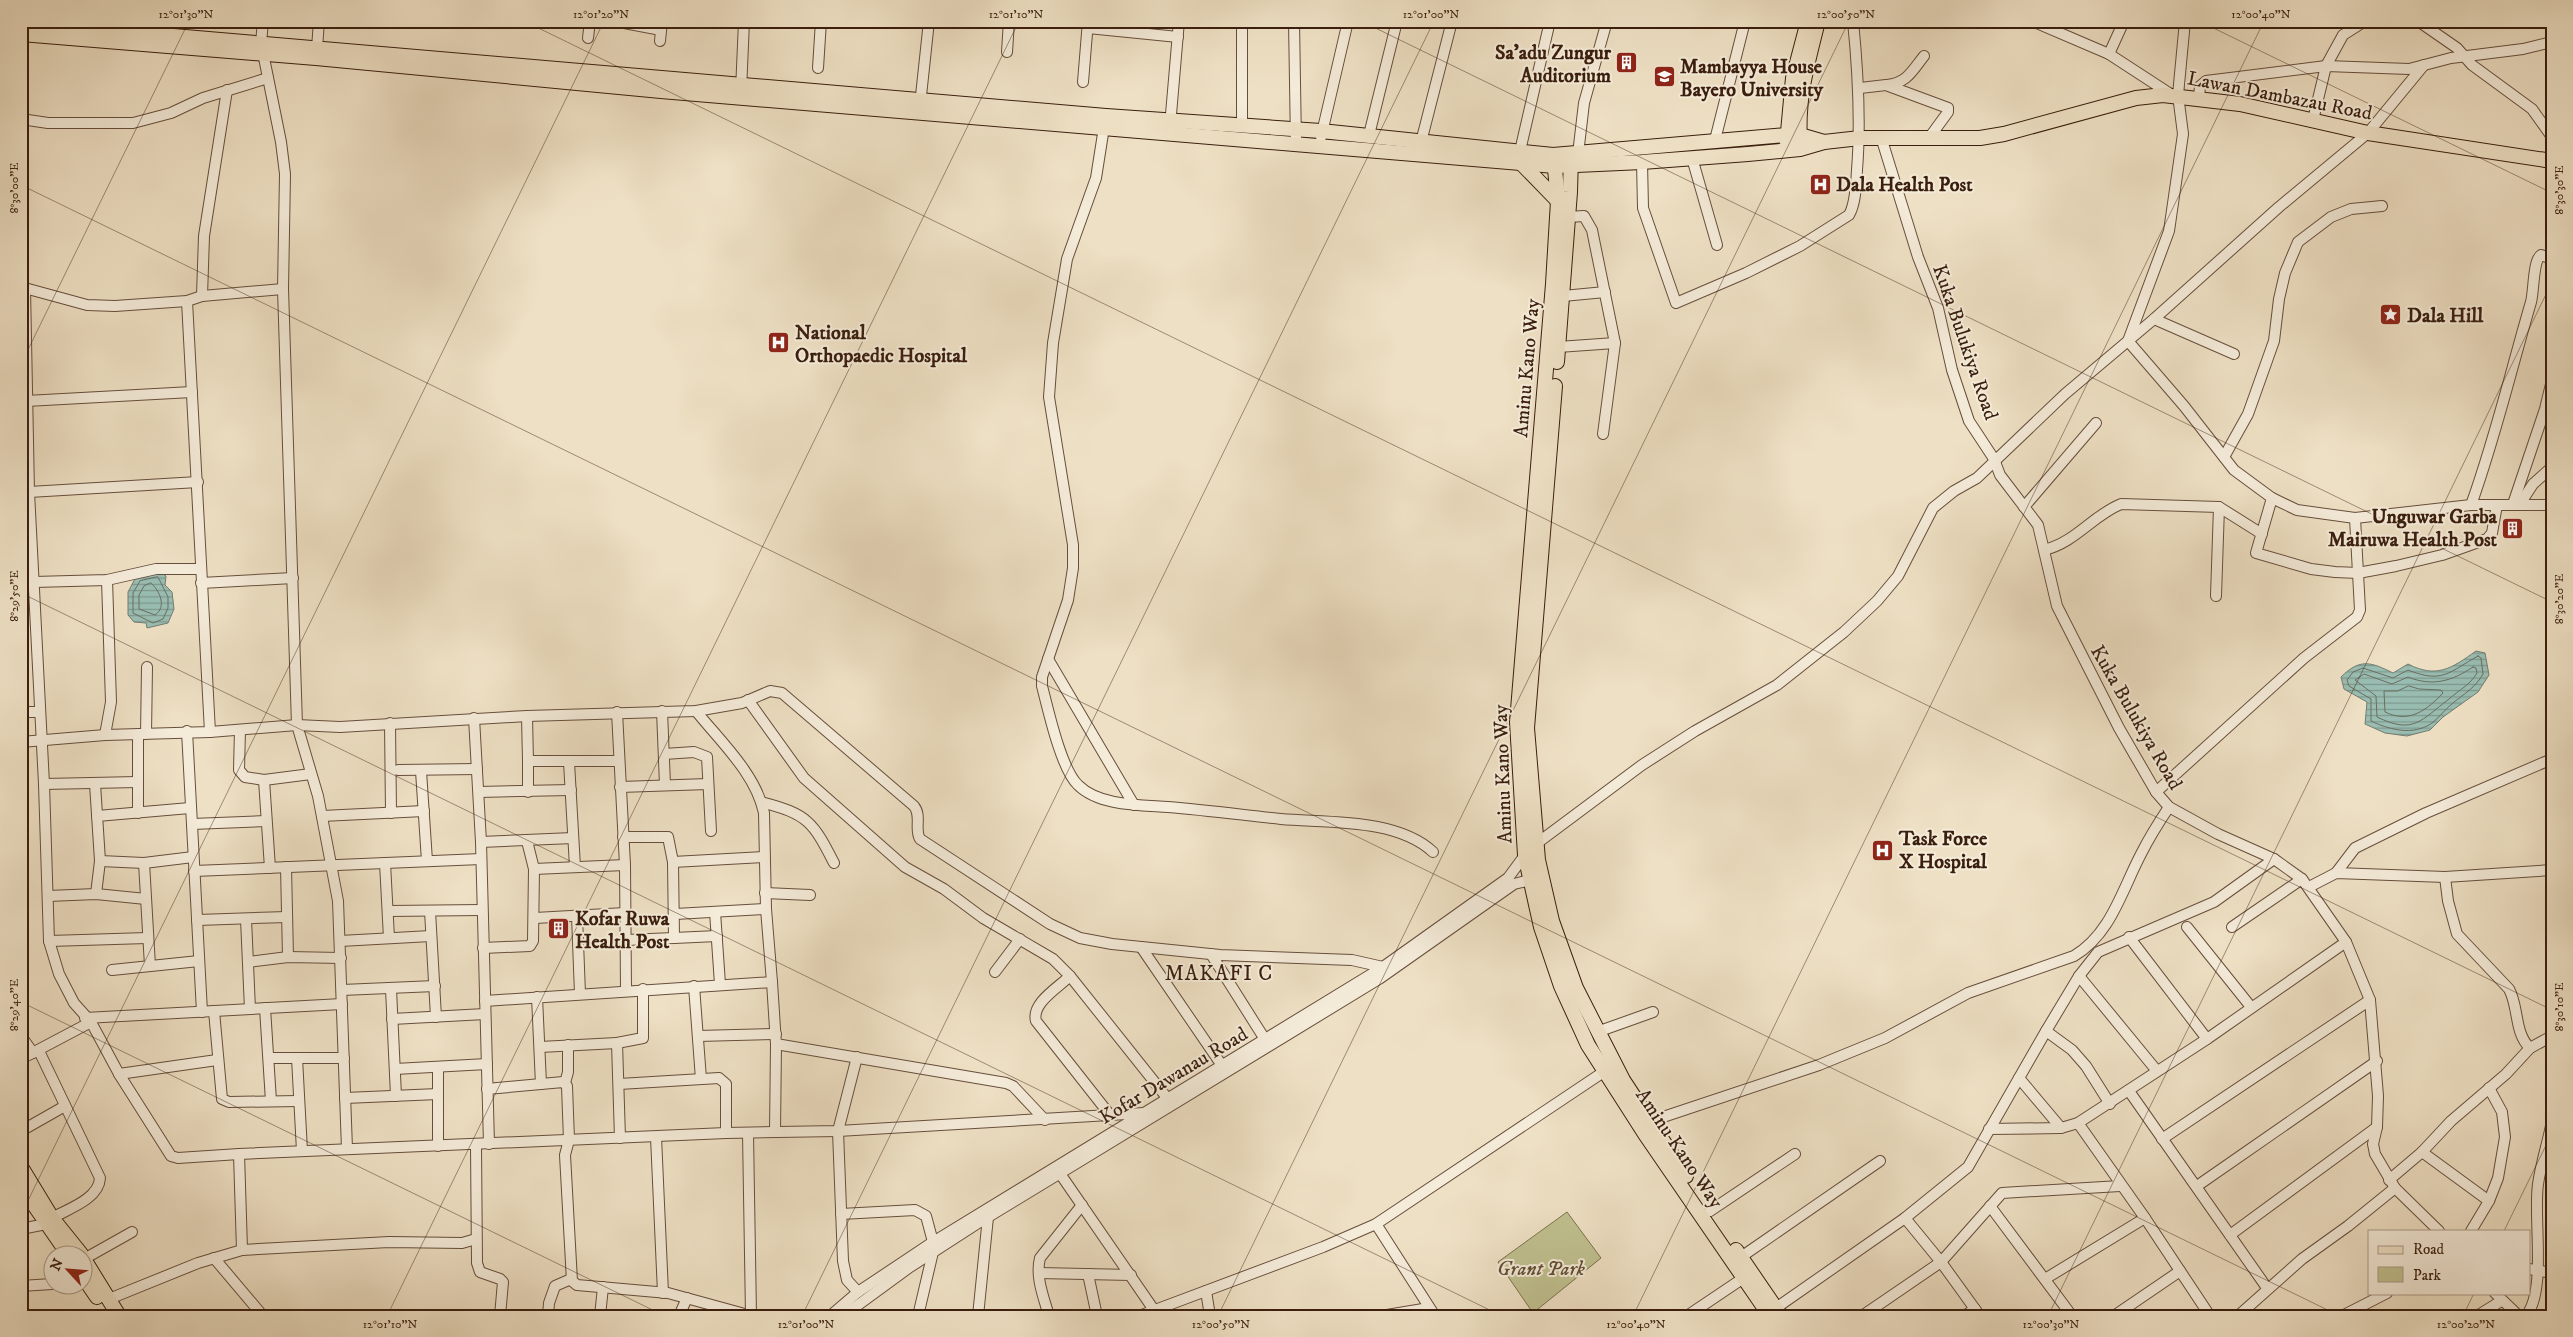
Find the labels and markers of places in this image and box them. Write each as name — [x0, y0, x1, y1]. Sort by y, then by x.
place label: Sa'adu Zungur Auditorium — [1495, 41, 1612, 89]
building icon: Sa'adu Zungur Auditorium — [1615, 51, 1639, 75]
place label: Mambayya House Bayero University — [1680, 55, 1824, 103]
school or university icon: Mambayya House Bayero University — [1652, 65, 1676, 89]
hospital icon: Dala Health Post — [1808, 172, 1832, 196]
place label: Dala Health Post — [1836, 173, 1973, 198]
place icon: Dala Hill — [2379, 303, 2403, 327]
place label: Dala Hill — [2407, 304, 2484, 329]
place label: National Orthopaedic Hospital — [795, 321, 968, 369]
hospital icon: National Orthopaedic Hospital — [767, 331, 791, 355]
place label: Unguwar Garba Mairuwa Health Post — [2328, 505, 2498, 553]
building icon: Unguwar Garba Mairuwa Health Post — [2501, 516, 2525, 540]
place label: Task Force X Hospital — [1898, 827, 1988, 875]
hospital icon: Task Force X Hospital — [1871, 838, 1895, 862]
place label: Kofar Ruwa Health Post — [575, 907, 670, 955]
building icon: Kofar Ruwa Health Post — [547, 917, 571, 941]

